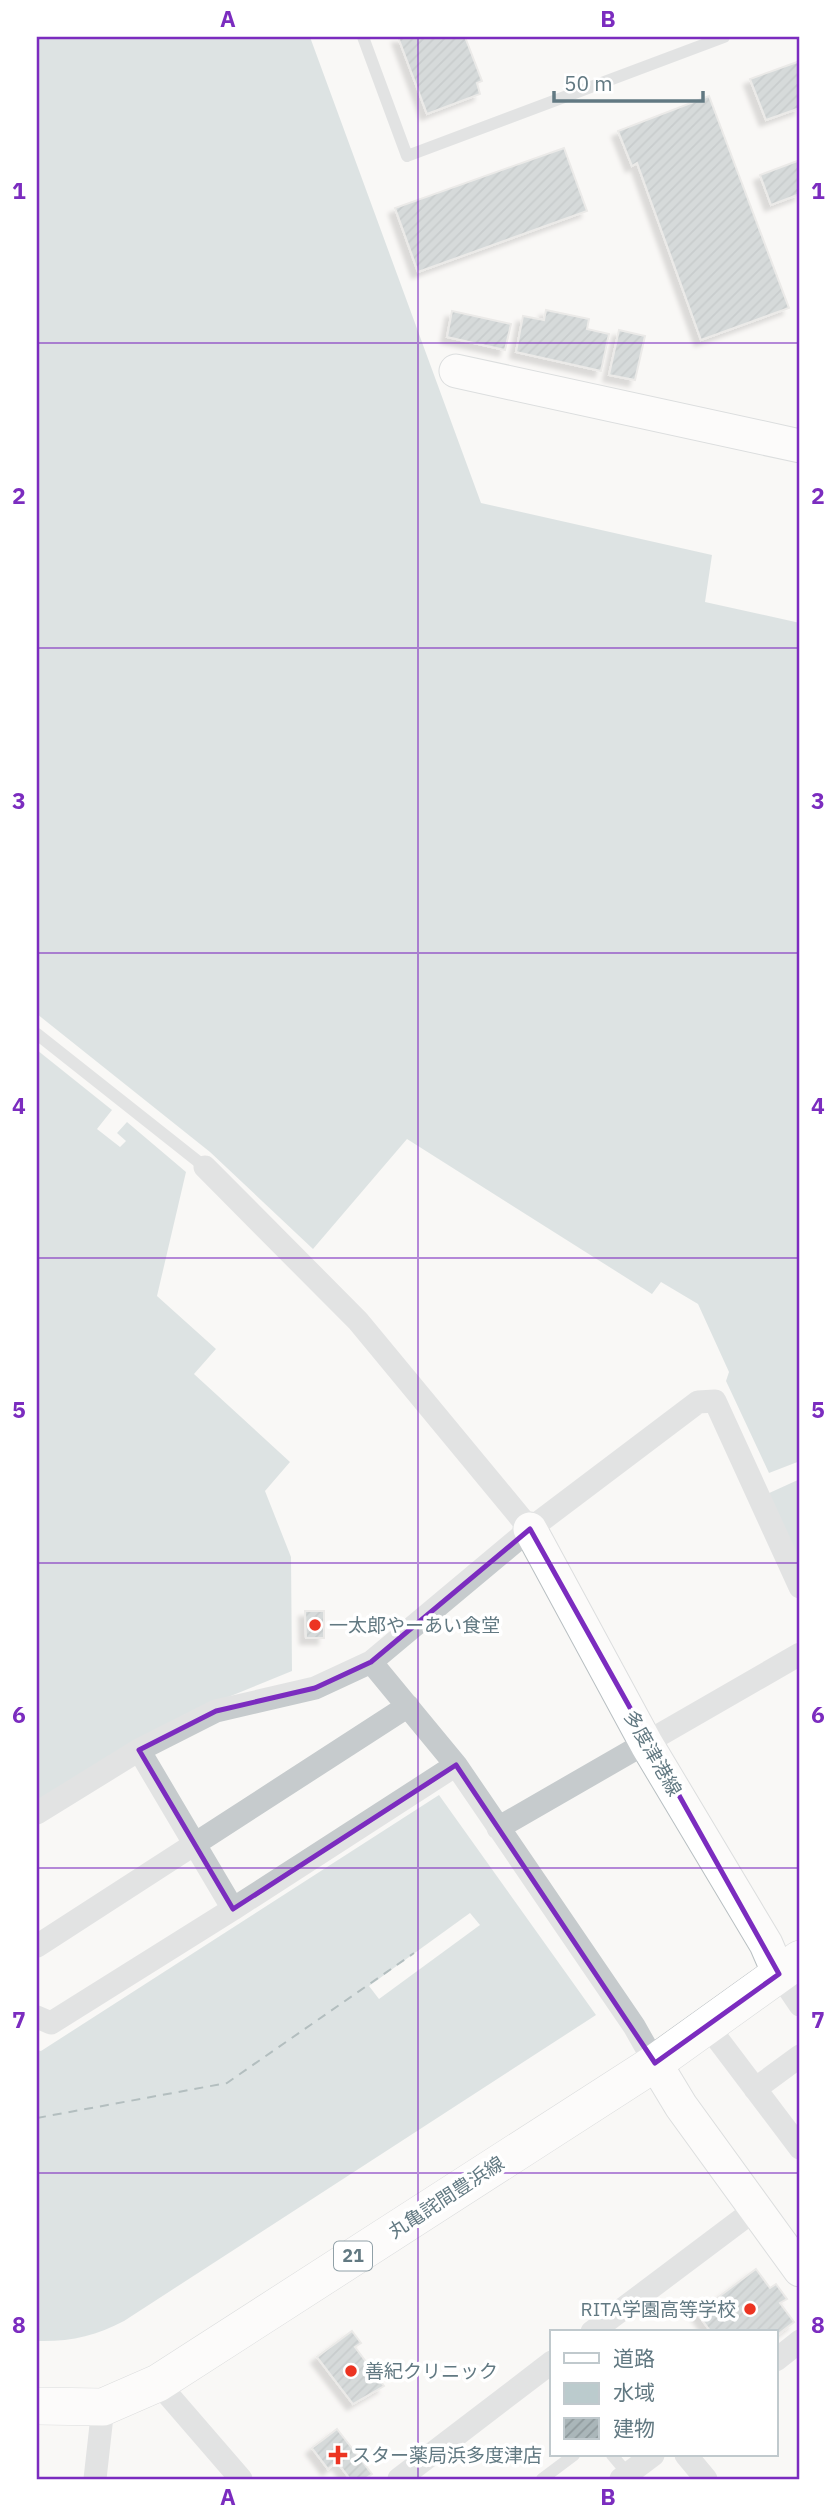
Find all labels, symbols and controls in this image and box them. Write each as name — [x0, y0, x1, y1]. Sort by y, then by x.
text: A — [220, 3, 236, 33]
text: B — [600, 3, 616, 33]
scale bar — [554, 60, 702, 104]
text: 50 m — [564, 69, 613, 97]
text: 1 — [12, 175, 26, 205]
text: 1 — [811, 175, 825, 205]
text: 2 — [12, 480, 26, 510]
text: 2 — [811, 480, 825, 510]
text: 3 — [12, 785, 26, 815]
text: 3 — [811, 785, 825, 815]
text: 4 — [12, 1090, 26, 1120]
text: 4 — [811, 1090, 825, 1120]
text: 5 — [12, 1394, 26, 1424]
text: 5 — [811, 1394, 825, 1424]
place label: 一太郎やーあい食堂 — [329, 1613, 500, 1637]
marker: 一太郎やーあい食堂 — [307, 1617, 323, 1633]
text: 6 — [12, 1699, 26, 1729]
text: 6 — [811, 1699, 825, 1729]
street label: 多度津港線 — [619, 1706, 687, 1800]
text: 7 — [12, 2004, 26, 2034]
text: 7 — [811, 2004, 825, 2034]
street label: 丸亀詫間豊浜線 — [384, 2151, 508, 2243]
road number: 21 — [334, 2242, 372, 2270]
place label: RITA学園高等学校 — [581, 2297, 736, 2321]
marker: RITA学園高等学校 — [742, 2301, 758, 2317]
text: 8 — [12, 2309, 26, 2339]
text: 8 — [811, 2309, 825, 2339]
legend — [550, 2330, 778, 2456]
text: 道路 — [613, 2344, 655, 2372]
place label: 善紀クリニック — [365, 2359, 498, 2383]
marker: 善紀クリニック — [343, 2363, 359, 2379]
text: 水域 — [613, 2378, 655, 2406]
text: 建物 — [613, 2414, 655, 2442]
place label: スター薬局浜多度津店 — [352, 2443, 542, 2467]
marker: スター薬局浜多度津店 — [330, 2447, 346, 2463]
text: A — [220, 2481, 236, 2511]
text: B — [600, 2481, 616, 2511]

